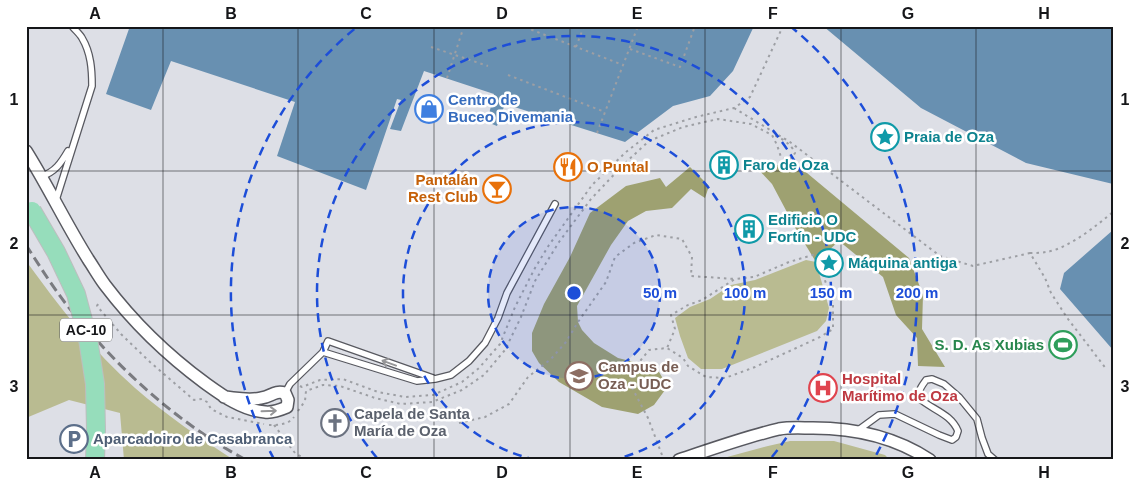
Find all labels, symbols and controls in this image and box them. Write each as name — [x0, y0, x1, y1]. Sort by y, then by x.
text: A — [89, 5, 101, 22]
text: B — [225, 5, 237, 22]
text: C — [360, 5, 372, 22]
text: D — [496, 5, 508, 22]
text: E — [632, 5, 643, 22]
text: F — [768, 5, 778, 22]
text: G — [902, 5, 914, 22]
text: H — [1038, 5, 1050, 22]
text: 1 — [10, 91, 19, 108]
place label: Centro de Buceo Divemania — [448, 91, 574, 125]
text: 1 — [1121, 91, 1130, 108]
shop icon: Centro de Buceo Divemania — [414, 94, 444, 124]
place icon: Praia de Oza — [870, 122, 900, 152]
place label: Praia de Oza — [904, 128, 995, 145]
building icon: Faro de Oza — [709, 150, 739, 180]
restaurant icon: O Puntal — [553, 152, 583, 182]
place label: Faro de Oza — [743, 156, 830, 173]
place label: O Puntal — [587, 158, 649, 175]
place label: Pantalán Rest Club — [408, 171, 478, 205]
bar icon: Pantalán Rest Club — [482, 174, 512, 204]
place label: Edificio O Fortín - UDC — [768, 211, 856, 245]
building icon: Edificio O Fortín - UDC — [734, 214, 764, 244]
text: 2 — [10, 235, 19, 252]
text: 2 — [1121, 235, 1130, 252]
place icon: Máquina antiga — [814, 248, 844, 278]
place label: Máquina antiga — [848, 254, 958, 271]
centre of rings — [565, 284, 583, 302]
text: 50 m — [643, 284, 677, 301]
text: 100 m — [724, 284, 766, 301]
text: 150 m — [810, 284, 852, 301]
text: 200 m — [896, 284, 938, 301]
road number: AC-10 — [60, 318, 112, 342]
sports icon: S. D. As Xubias — [1048, 330, 1078, 360]
place label: S. D. As Xubias — [935, 336, 1044, 353]
one-way arrow — [382, 358, 397, 367]
place label: Campus de Oza - UDC — [598, 358, 679, 392]
school or university icon: Campus de Oza - UDC — [564, 361, 594, 391]
place label: Hospital Marítimo de Oza — [842, 370, 959, 404]
hospital icon: Hospital Marítimo de Oza — [808, 373, 838, 403]
text: 3 — [10, 378, 19, 395]
text: 3 — [1121, 378, 1130, 395]
place label: Capela de Santa María de Oza — [354, 405, 471, 439]
one-way arrow — [261, 406, 277, 416]
church icon: Capela de Santa María de Oza — [320, 408, 350, 438]
parking icon: Aparcadoiro de Casabranca — [59, 424, 89, 454]
place label: Aparcadoiro de Casabranca — [93, 430, 293, 447]
text: A — [89, 464, 101, 481]
text: B — [225, 464, 237, 481]
text: C — [360, 464, 372, 481]
text: D — [496, 464, 508, 481]
text: E — [632, 464, 643, 481]
text: F — [768, 464, 778, 481]
text: G — [902, 464, 914, 481]
text: H — [1038, 464, 1050, 481]

